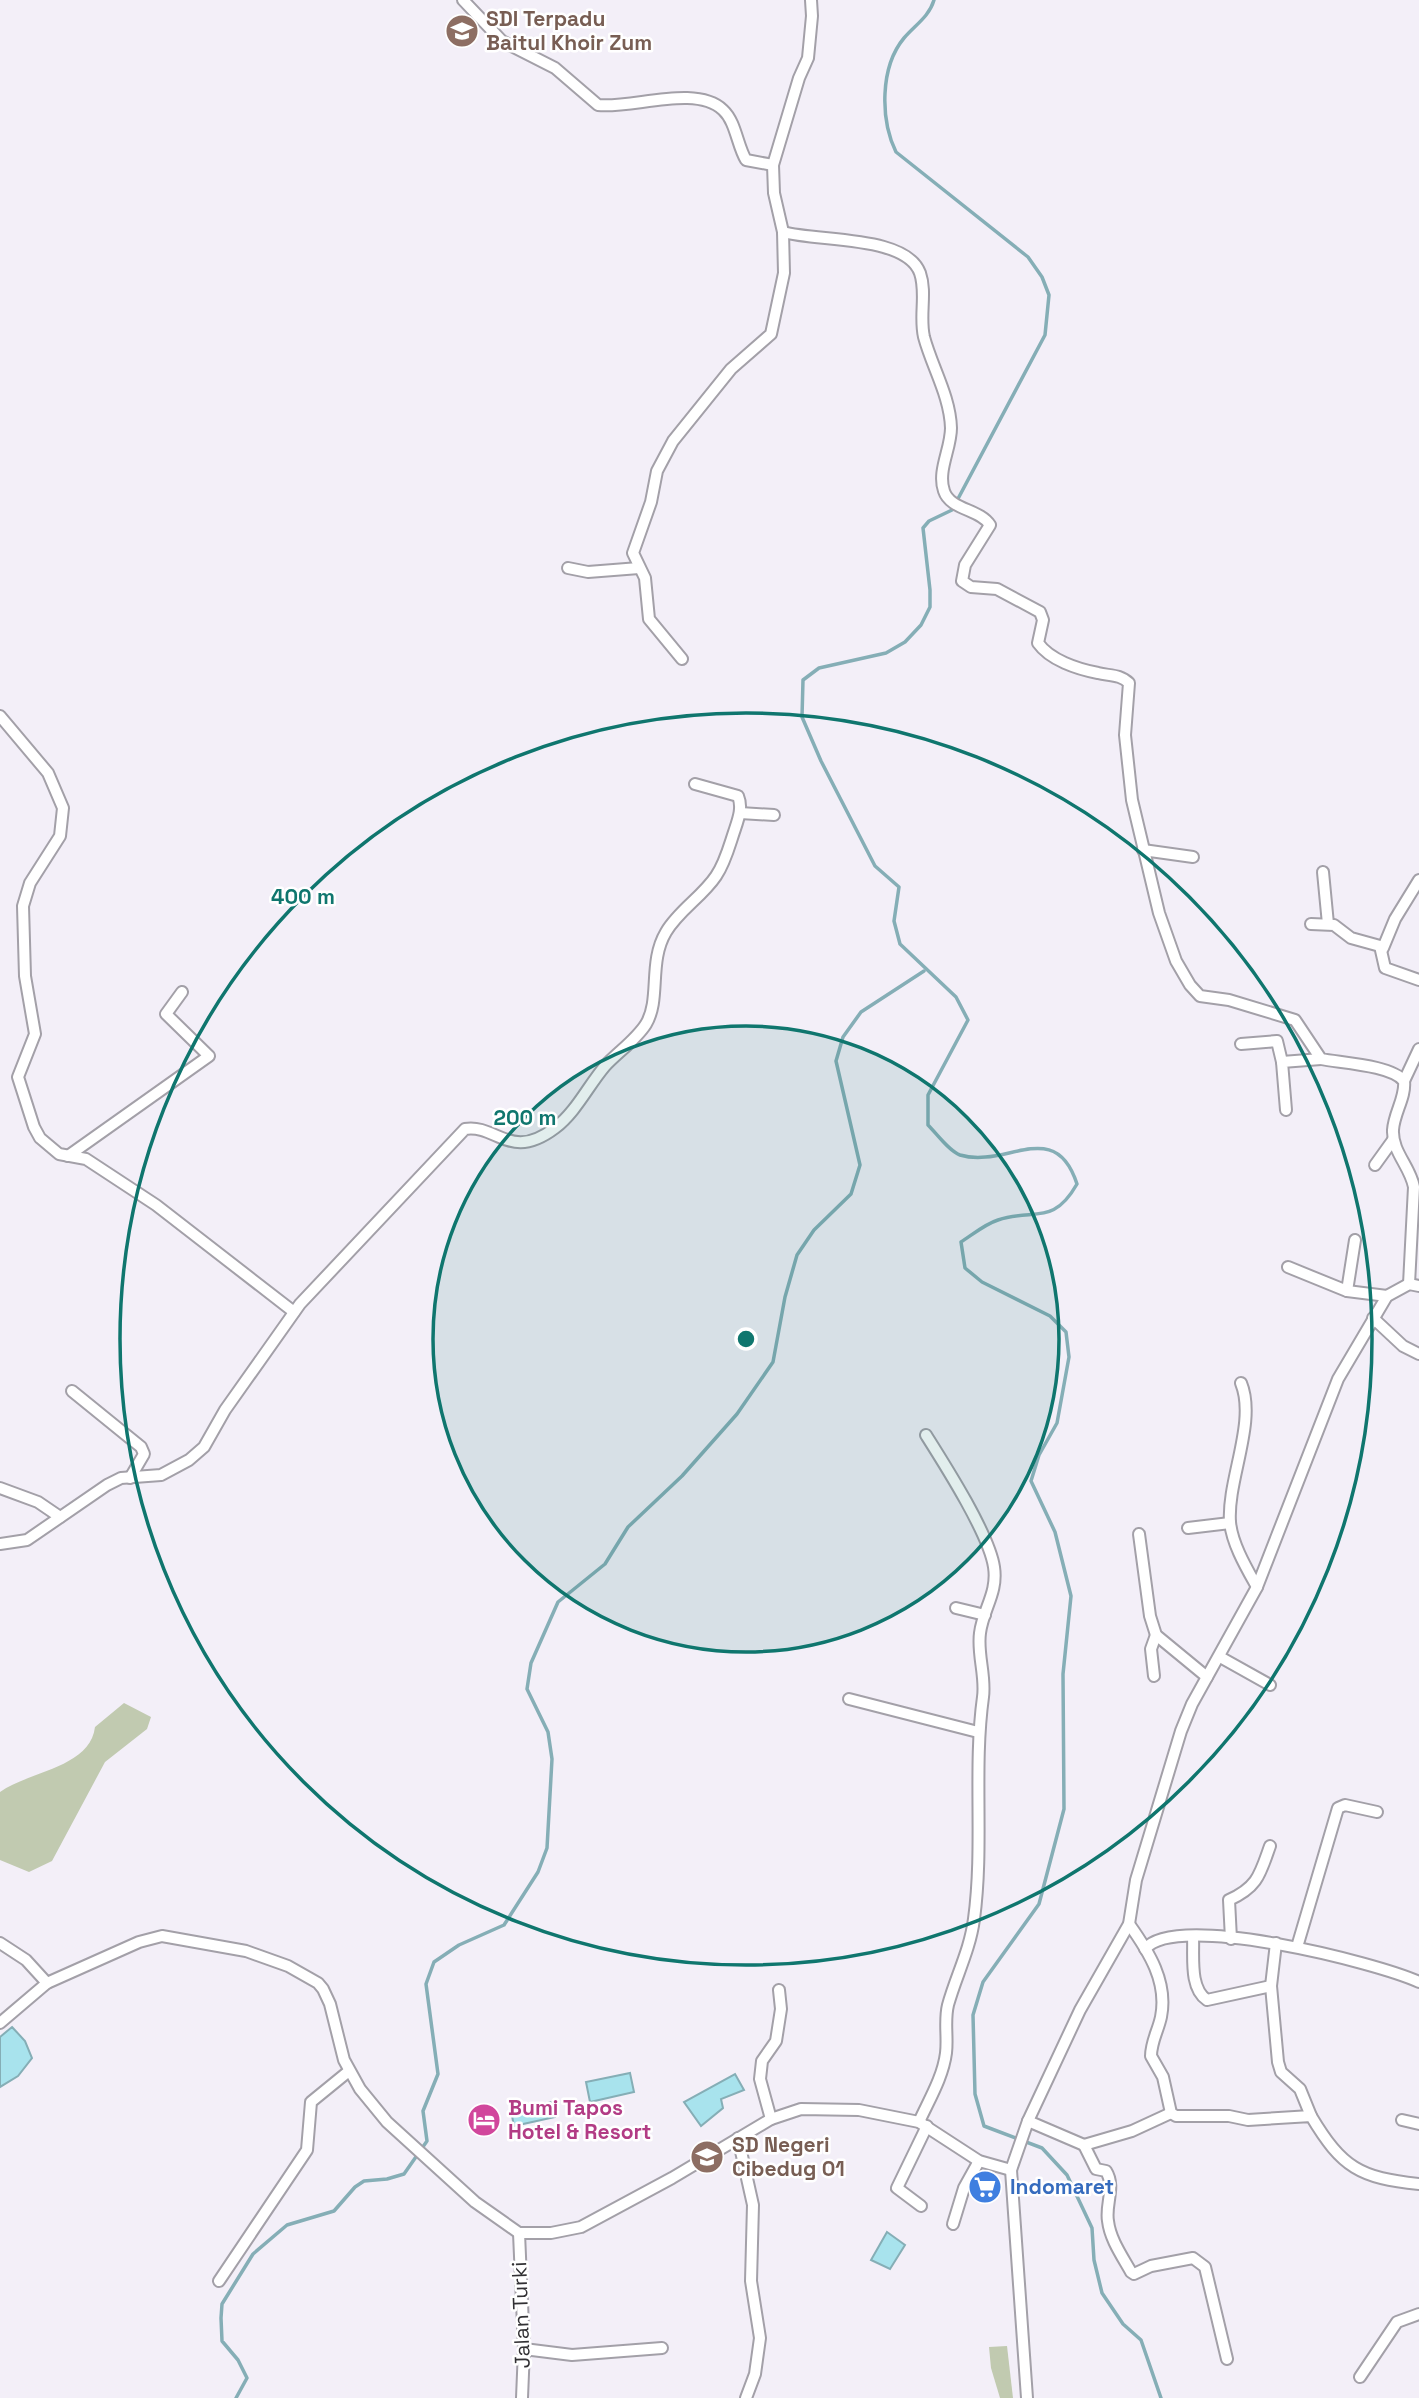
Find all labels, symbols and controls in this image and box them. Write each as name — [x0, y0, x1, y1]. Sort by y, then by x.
place label: SDI Terpadu Baitul Khoir Zum — [486, 5, 652, 56]
school or university icon: SDI Terpadu Baitul Khoir Zum — [443, 12, 481, 50]
text: 400 m — [271, 883, 335, 910]
text: 200 m — [494, 1104, 556, 1131]
centre of rings — [734, 1327, 758, 1351]
place label: Bumi Tapos Hotel & Resort — [508, 2094, 651, 2145]
hotel icon: Bumi Tapos Hotel & Resort — [465, 2101, 503, 2139]
place label: SD Negeri Cibedug 01 — [732, 2131, 845, 2182]
school or university icon: SD Negeri Cibedug 01 — [688, 2138, 726, 2176]
supermarket icon: Indomaret — [966, 2168, 1004, 2206]
place label: Indomaret — [1010, 2173, 1114, 2200]
street label: Jalan Turki — [505, 2261, 536, 2369]

